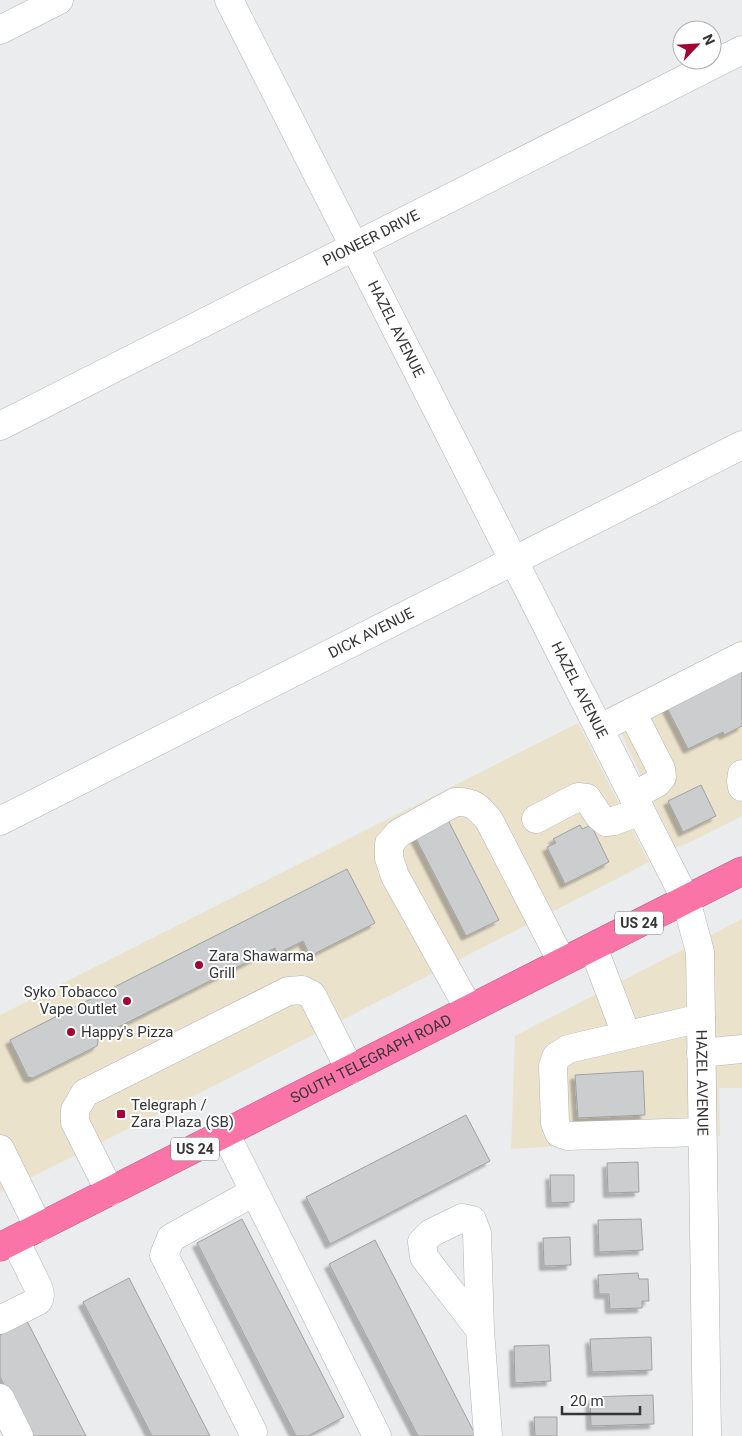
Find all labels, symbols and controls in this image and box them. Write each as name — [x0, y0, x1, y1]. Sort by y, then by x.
north arrow — [672, 20, 722, 70]
text: N — [699, 32, 718, 47]
street label: PIONEER DRIVE — [320, 206, 423, 270]
street label: HAZEL AVENUE — [364, 278, 428, 381]
street label: DICK AVENUE — [325, 604, 417, 662]
street label: HAZEL AVENUE — [547, 639, 612, 742]
road number: US 24 — [615, 911, 663, 934]
place label: Zara Shawarma Grill — [209, 947, 314, 982]
marker: Zara Shawarma Grill — [193, 959, 205, 971]
place label: Syko Tobacco Vape Outlet — [24, 983, 117, 1018]
marker: Syko Tobacco Vape Outlet — [121, 995, 133, 1007]
street label: SOUTH TELEGRAPH ROAD — [287, 1011, 455, 1107]
place label: Happy's Pizza — [81, 1023, 173, 1041]
marker: Happy's Pizza — [65, 1026, 77, 1038]
street label: HAZEL AVENUE — [692, 1030, 712, 1136]
place label: Telegraph / Zara Plaza (SB) — [131, 1096, 234, 1131]
marker: Telegraph / Zara Plaza (SB) — [115, 1108, 127, 1120]
road number: US 24 — [171, 1138, 219, 1160]
scale bar — [562, 1384, 640, 1416]
text: 20 m — [570, 1392, 604, 1410]

